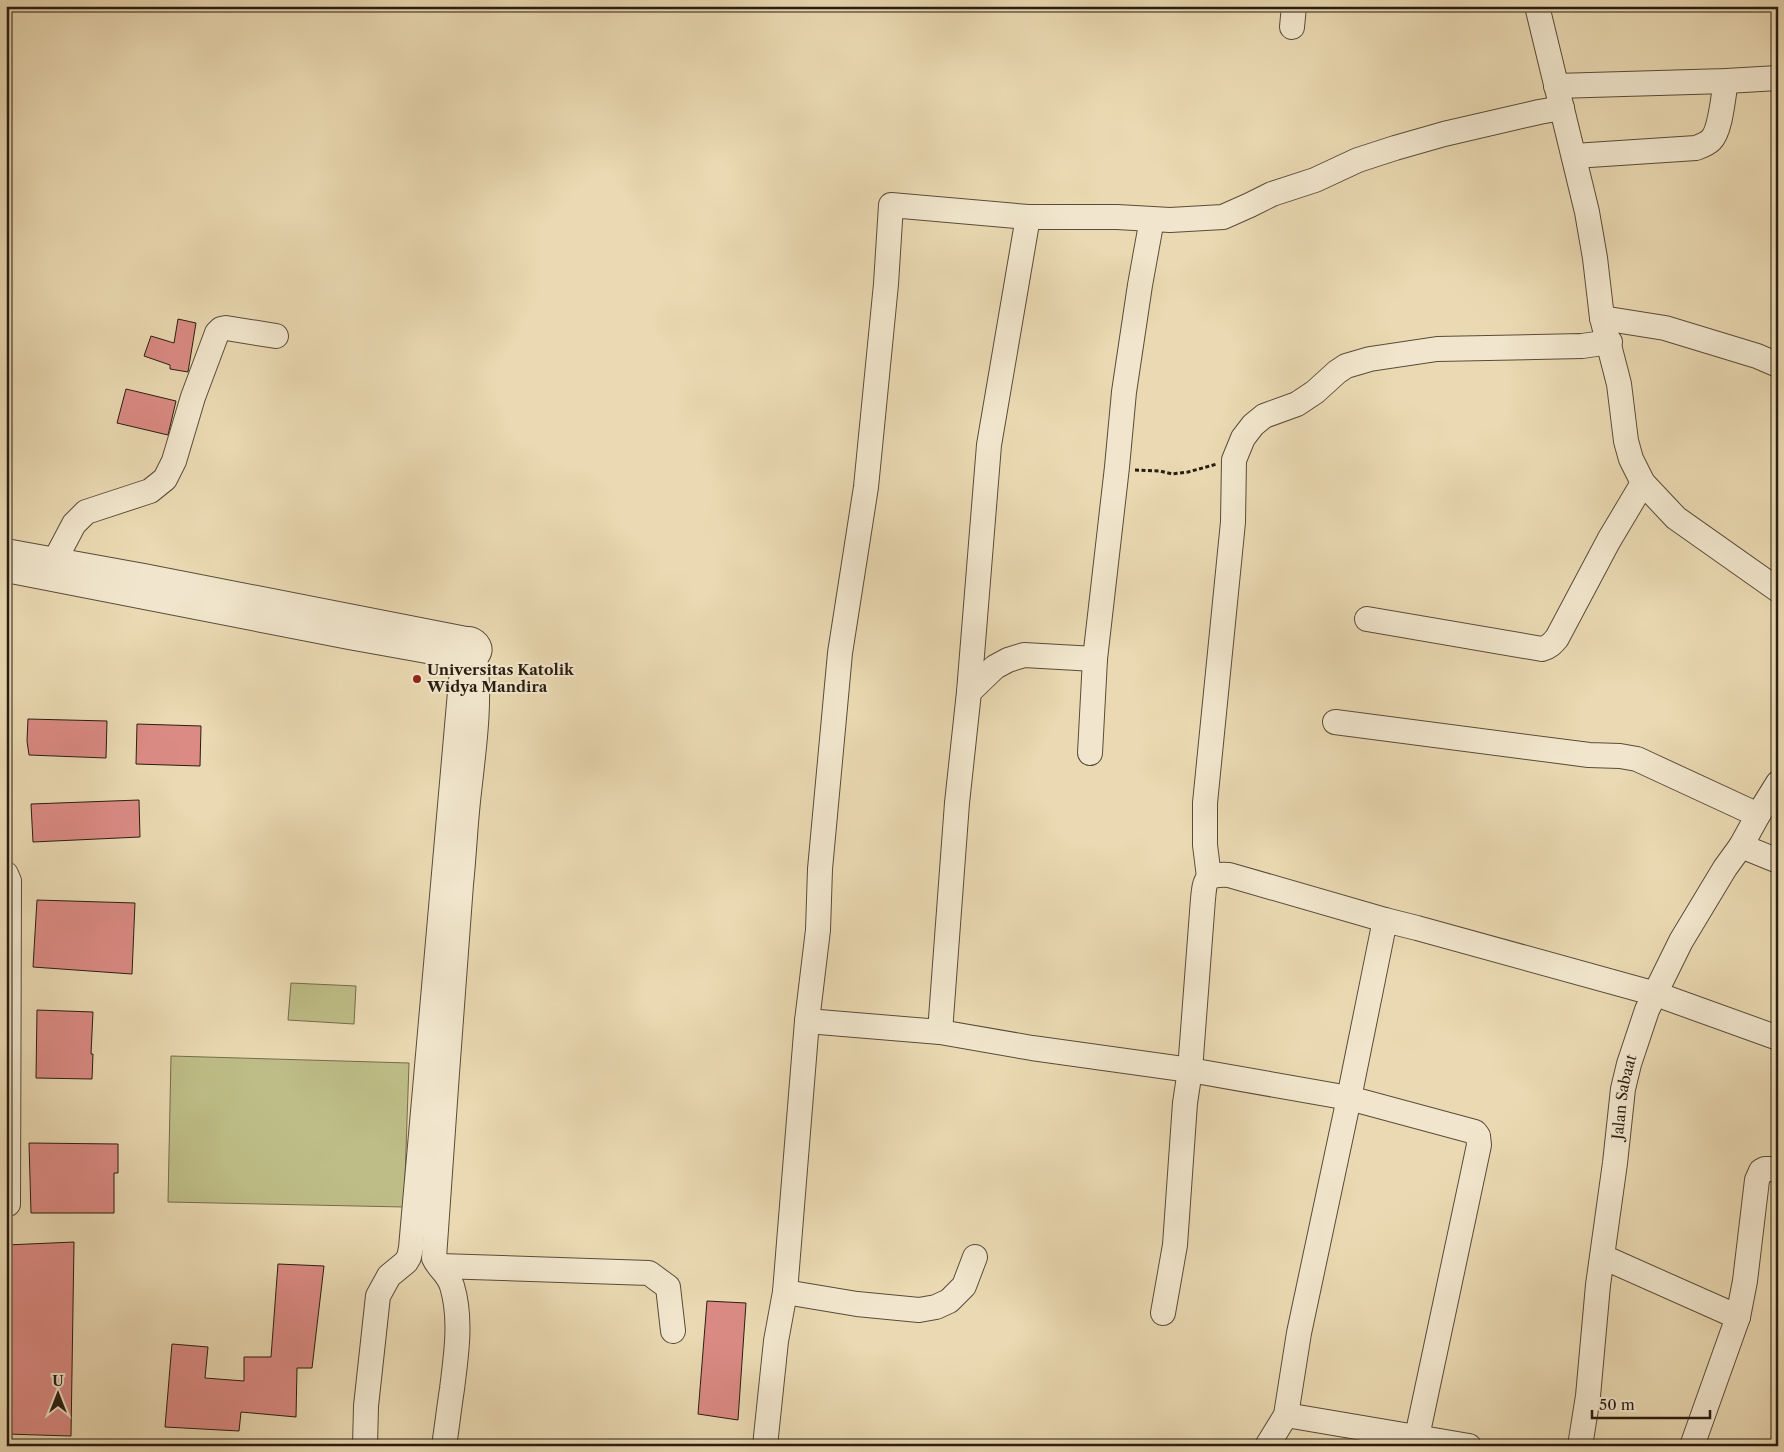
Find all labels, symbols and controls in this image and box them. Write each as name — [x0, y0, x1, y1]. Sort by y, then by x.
place label: Universitas Katolik Widya Mandira — [426, 660, 575, 696]
marker: Universitas Katolik Widya Mandira — [411, 673, 423, 685]
street label: Jalan Sabaat — [1607, 1051, 1641, 1142]
north arrow — [32, 1370, 82, 1420]
text: U — [52, 1372, 64, 1390]
scale bar — [1592, 1387, 1709, 1419]
text: 50 m — [1599, 1395, 1635, 1414]

